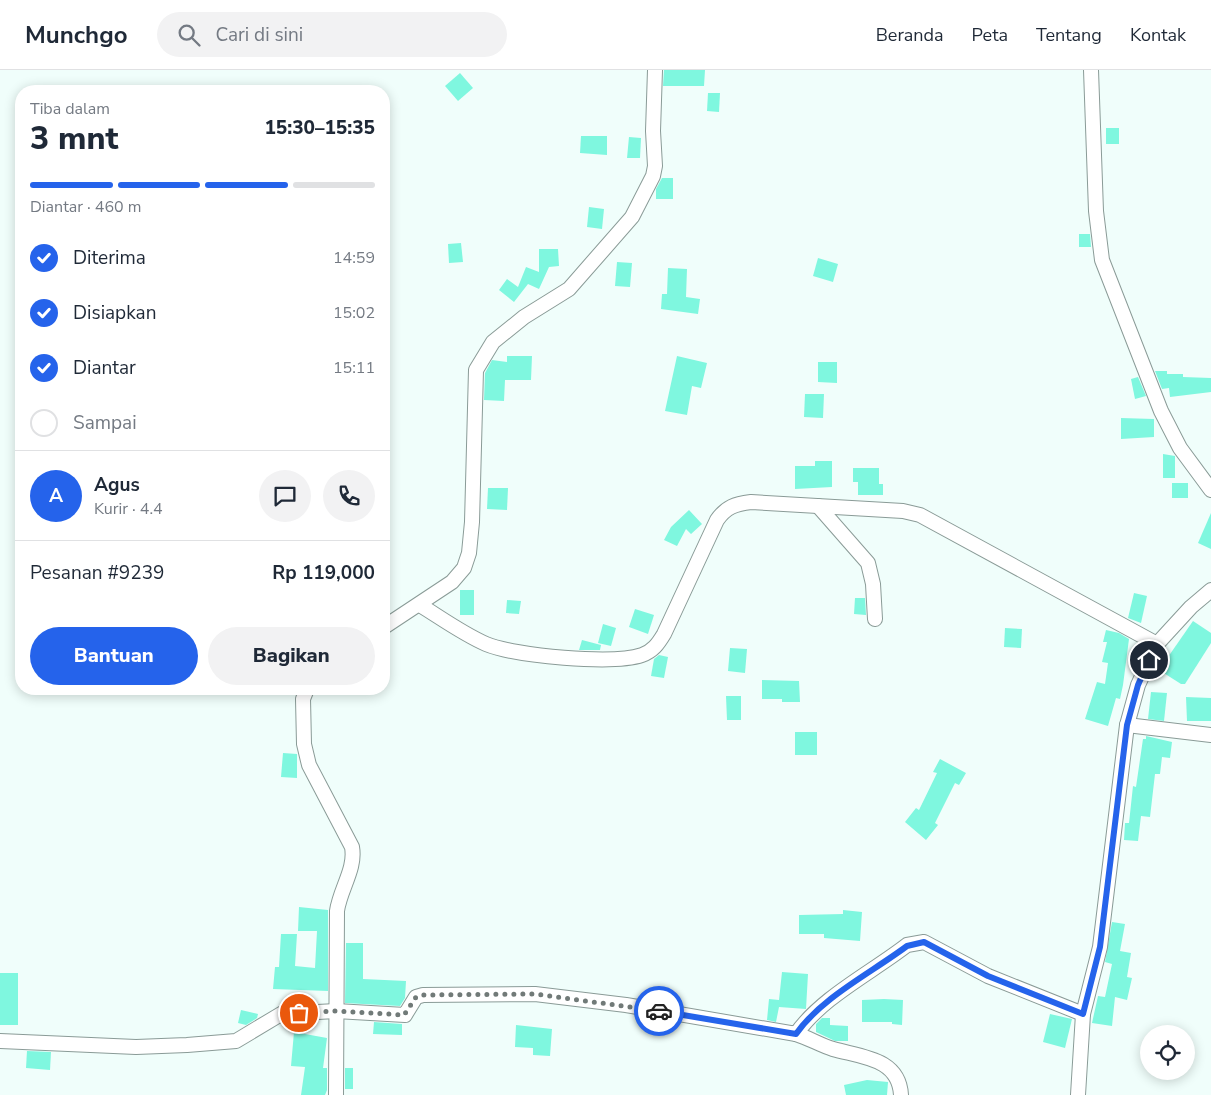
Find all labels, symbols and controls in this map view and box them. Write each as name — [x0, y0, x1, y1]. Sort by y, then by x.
search box — [157, 12, 507, 57]
text: Munchgo — [25, 19, 127, 51]
icon: search — [175, 21, 203, 49]
text: Cari di sini — [215, 22, 303, 48]
text: Beranda — [876, 23, 944, 47]
text: Peta — [972, 23, 1008, 47]
text: Tentang — [1036, 23, 1102, 47]
text: Kontak — [1130, 23, 1186, 47]
text: Tiba dalam — [30, 98, 110, 120]
text: 15:30–15:35 — [264, 115, 375, 141]
text: 3 mnt — [30, 117, 119, 160]
text: Diantar · 460 m — [30, 196, 141, 218]
icon: check — [30, 244, 58, 272]
text: Diterima — [73, 245, 146, 271]
text: 14:59 — [333, 247, 375, 269]
icon: check — [30, 299, 58, 327]
text: Disiapkan — [73, 300, 156, 326]
text: 15:02 — [333, 302, 375, 324]
icon: check — [30, 354, 58, 382]
text: Diantar — [73, 355, 136, 381]
text: 15:11 — [333, 357, 375, 379]
text: Sampai — [73, 410, 137, 436]
button: chat — [259, 470, 311, 522]
button: phone — [323, 470, 375, 522]
text: Agus — [94, 472, 140, 498]
text: A — [49, 483, 63, 509]
text: Kurir · 4.4 — [94, 498, 163, 520]
text: Pesanan #9239 — [30, 560, 164, 586]
text: Rp 119,000 — [272, 560, 375, 586]
button: Bantuan — [30, 627, 198, 685]
button: Bagikan — [208, 627, 375, 685]
pin — [1128, 639, 1170, 681]
icon: home — [1135, 646, 1163, 674]
courier — [634, 986, 684, 1036]
pin — [278, 992, 320, 1034]
icon: car — [645, 997, 673, 1025]
icon: bag — [285, 999, 313, 1027]
map controls — [1140, 1025, 1195, 1080]
button: locate — [1140, 1025, 1195, 1080]

